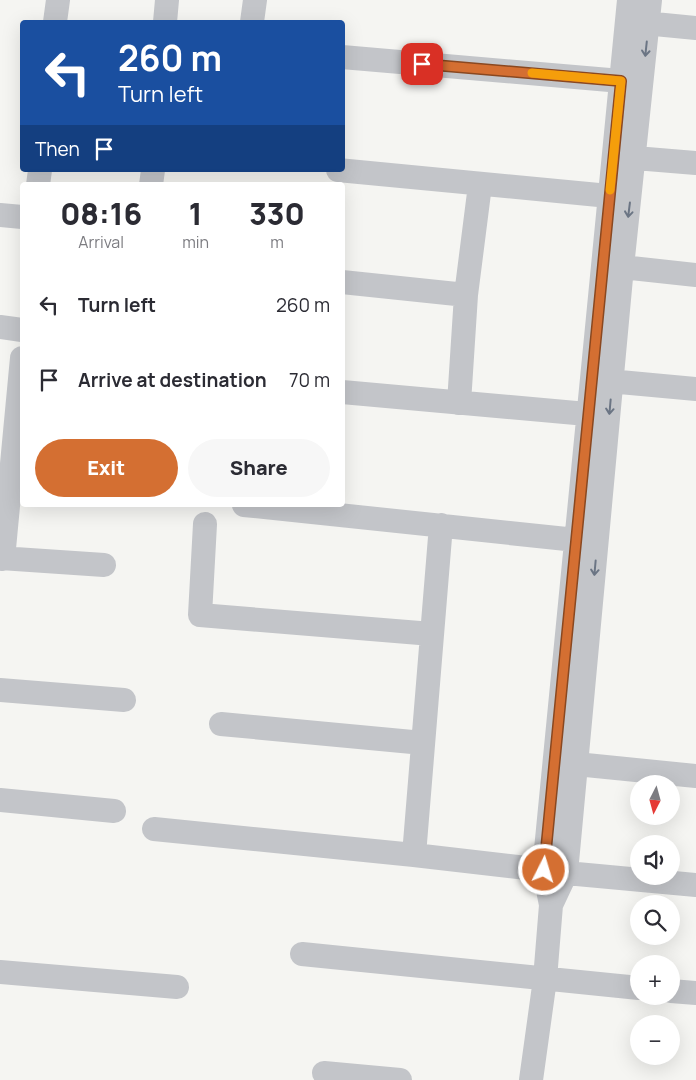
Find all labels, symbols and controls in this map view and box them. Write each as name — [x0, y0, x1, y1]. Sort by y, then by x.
text: 260 m — [118, 34, 222, 82]
icon: left — [35, 40, 100, 105]
one-way arrow — [641, 40, 650, 56]
pin — [401, 43, 443, 85]
icon: arrive — [408, 50, 436, 78]
text: Turn left — [118, 79, 203, 109]
icon: arrive — [90, 135, 118, 163]
text: Then — [35, 136, 80, 162]
text: 08:16 — [60, 193, 142, 234]
text: 1 — [189, 193, 202, 234]
text: 330 — [249, 193, 305, 234]
one-way arrow — [624, 202, 634, 218]
text: Arrival — [78, 231, 124, 253]
text: min — [182, 231, 209, 253]
text: m — [270, 231, 284, 253]
icon: left — [35, 291, 63, 319]
text: Turn left — [78, 292, 156, 318]
text: 260 m — [276, 292, 330, 318]
icon: arrive — [35, 366, 63, 394]
text: Arrive at destination — [78, 367, 267, 393]
text: 70 m — [289, 367, 330, 393]
one-way arrow — [605, 398, 615, 414]
button: Exit — [35, 439, 178, 497]
button: Share — [188, 439, 330, 497]
one-way arrow — [590, 560, 599, 576]
north arrow — [630, 775, 680, 825]
map controls — [630, 775, 680, 1065]
button: sound — [630, 835, 680, 885]
position arrow — [517, 843, 569, 895]
button: search — [630, 895, 680, 945]
button: + — [630, 955, 680, 1005]
button: − — [630, 1015, 680, 1065]

